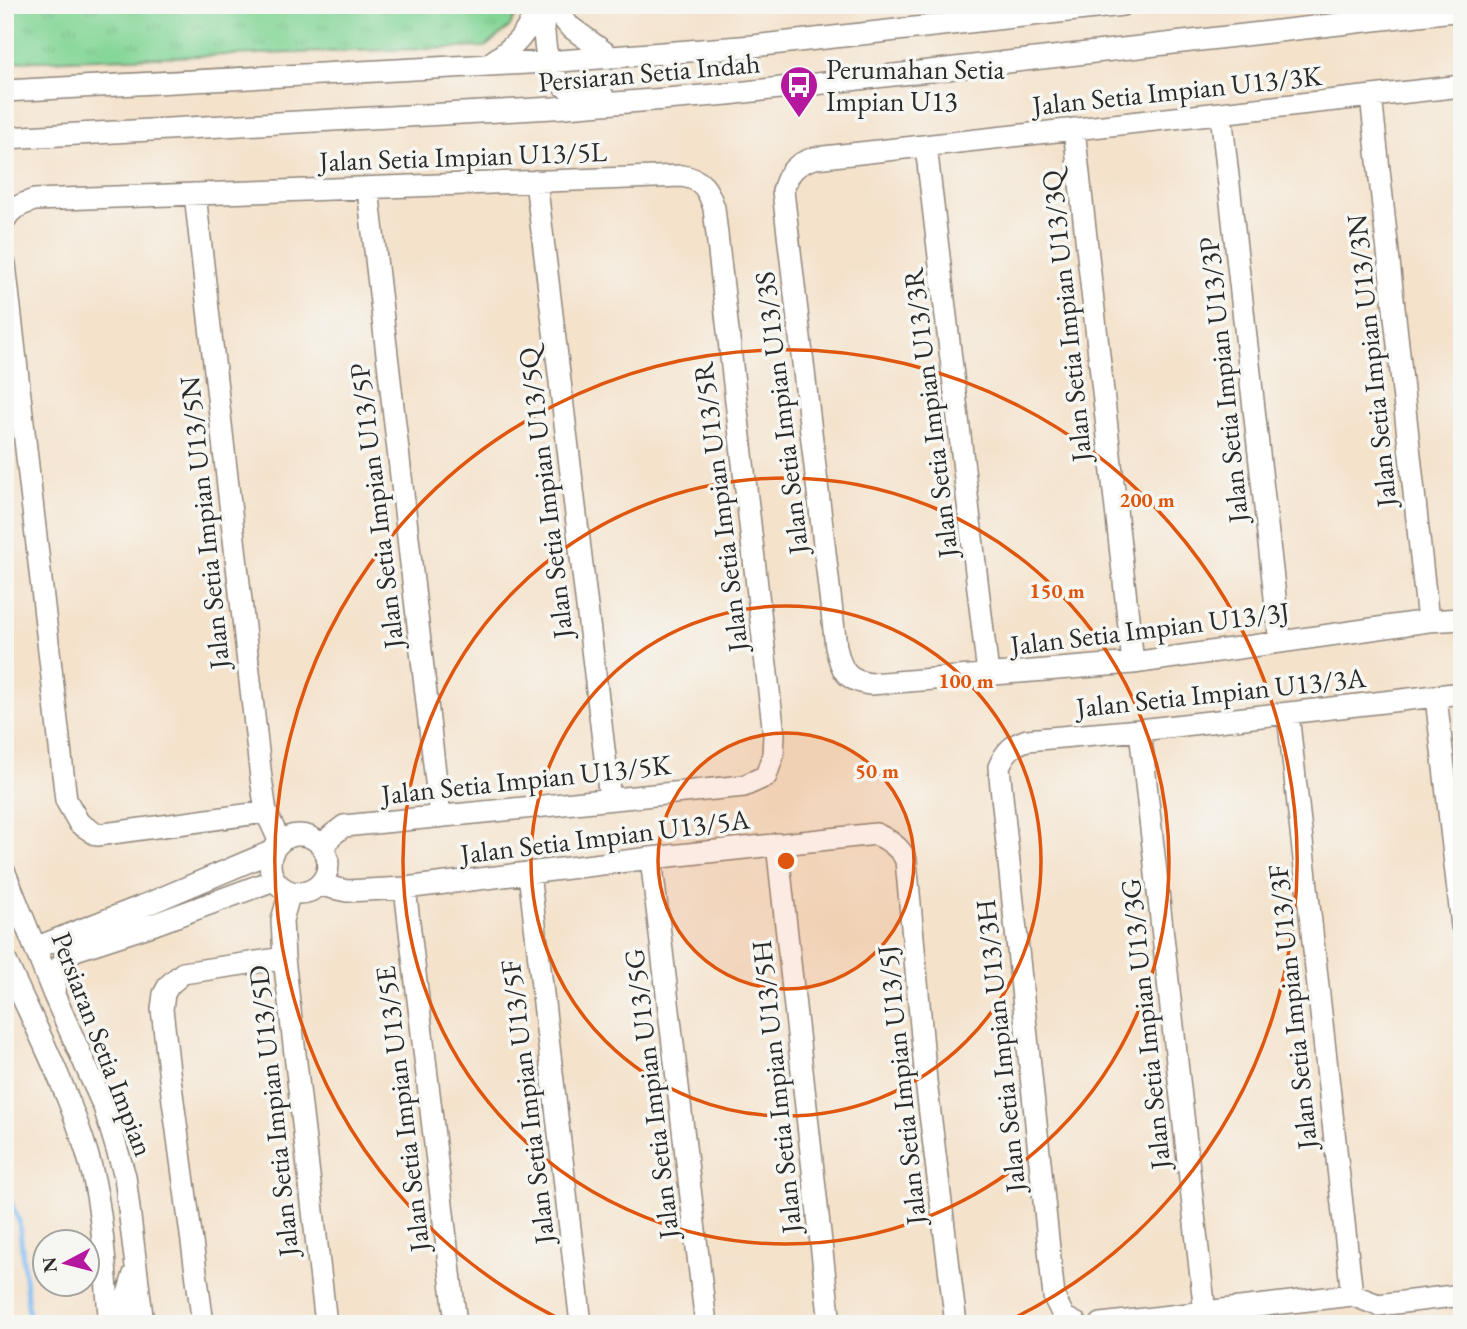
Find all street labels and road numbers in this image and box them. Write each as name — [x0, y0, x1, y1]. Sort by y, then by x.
street label: Persiaran Setia Indah — [536, 44, 762, 100]
street label: Jalan Setia Impian U13/3K — [1029, 57, 1324, 123]
street label: Jalan Setia Impian U13/5L — [316, 133, 608, 179]
street label: Jalan Setia Impian U13/3Q — [1032, 165, 1099, 466]
street label: Jalan Setia Impian U13/3N — [1338, 213, 1404, 511]
street label: Jalan Setia Impian U13/3P — [1190, 235, 1256, 527]
street label: Jalan Setia Impian U13/3R — [894, 265, 966, 562]
street label: Jalan Setia Impian U13/3S — [746, 269, 816, 559]
street label: Jalan Setia Impian U13/5Q — [509, 342, 581, 643]
street label: Jalan Setia Impian U13/5R — [684, 359, 756, 656]
street label: Jalan Setia Impian U13/5P — [341, 361, 412, 653]
street label: Jalan Setia Impian U13/5N — [171, 375, 237, 673]
street label: Jalan Setia Impian U13/3J — [1006, 593, 1292, 663]
street label: Jalan Setia Impian U13/3A — [1072, 659, 1368, 725]
street label: Jalan Setia Impian U13/5K — [378, 746, 673, 812]
street label: Jalan Setia Impian U13/5A — [456, 800, 752, 872]
street label: Jalan Setia Impian U13/3F — [1259, 863, 1325, 1153]
street label: Jalan Setia Impian U13/3G — [1112, 877, 1178, 1173]
street label: Jalan Setia Impian U13/3H — [967, 898, 1033, 1196]
street label: Persiaran Setia Impian — [44, 927, 162, 1161]
street label: Jalan Setia Impian U13/5H — [743, 939, 809, 1237]
street label: Jalan Setia Impian U13/5J — [868, 943, 934, 1229]
street label: Jalan Setia Impian U13/5G — [615, 947, 687, 1243]
street label: Jalan Setia Impian U13/5F — [492, 958, 563, 1248]
street label: Jalan Setia Impian U13/5D — [240, 963, 306, 1260]
street label: Jalan Setia Impian U13/5E — [367, 964, 438, 1256]

